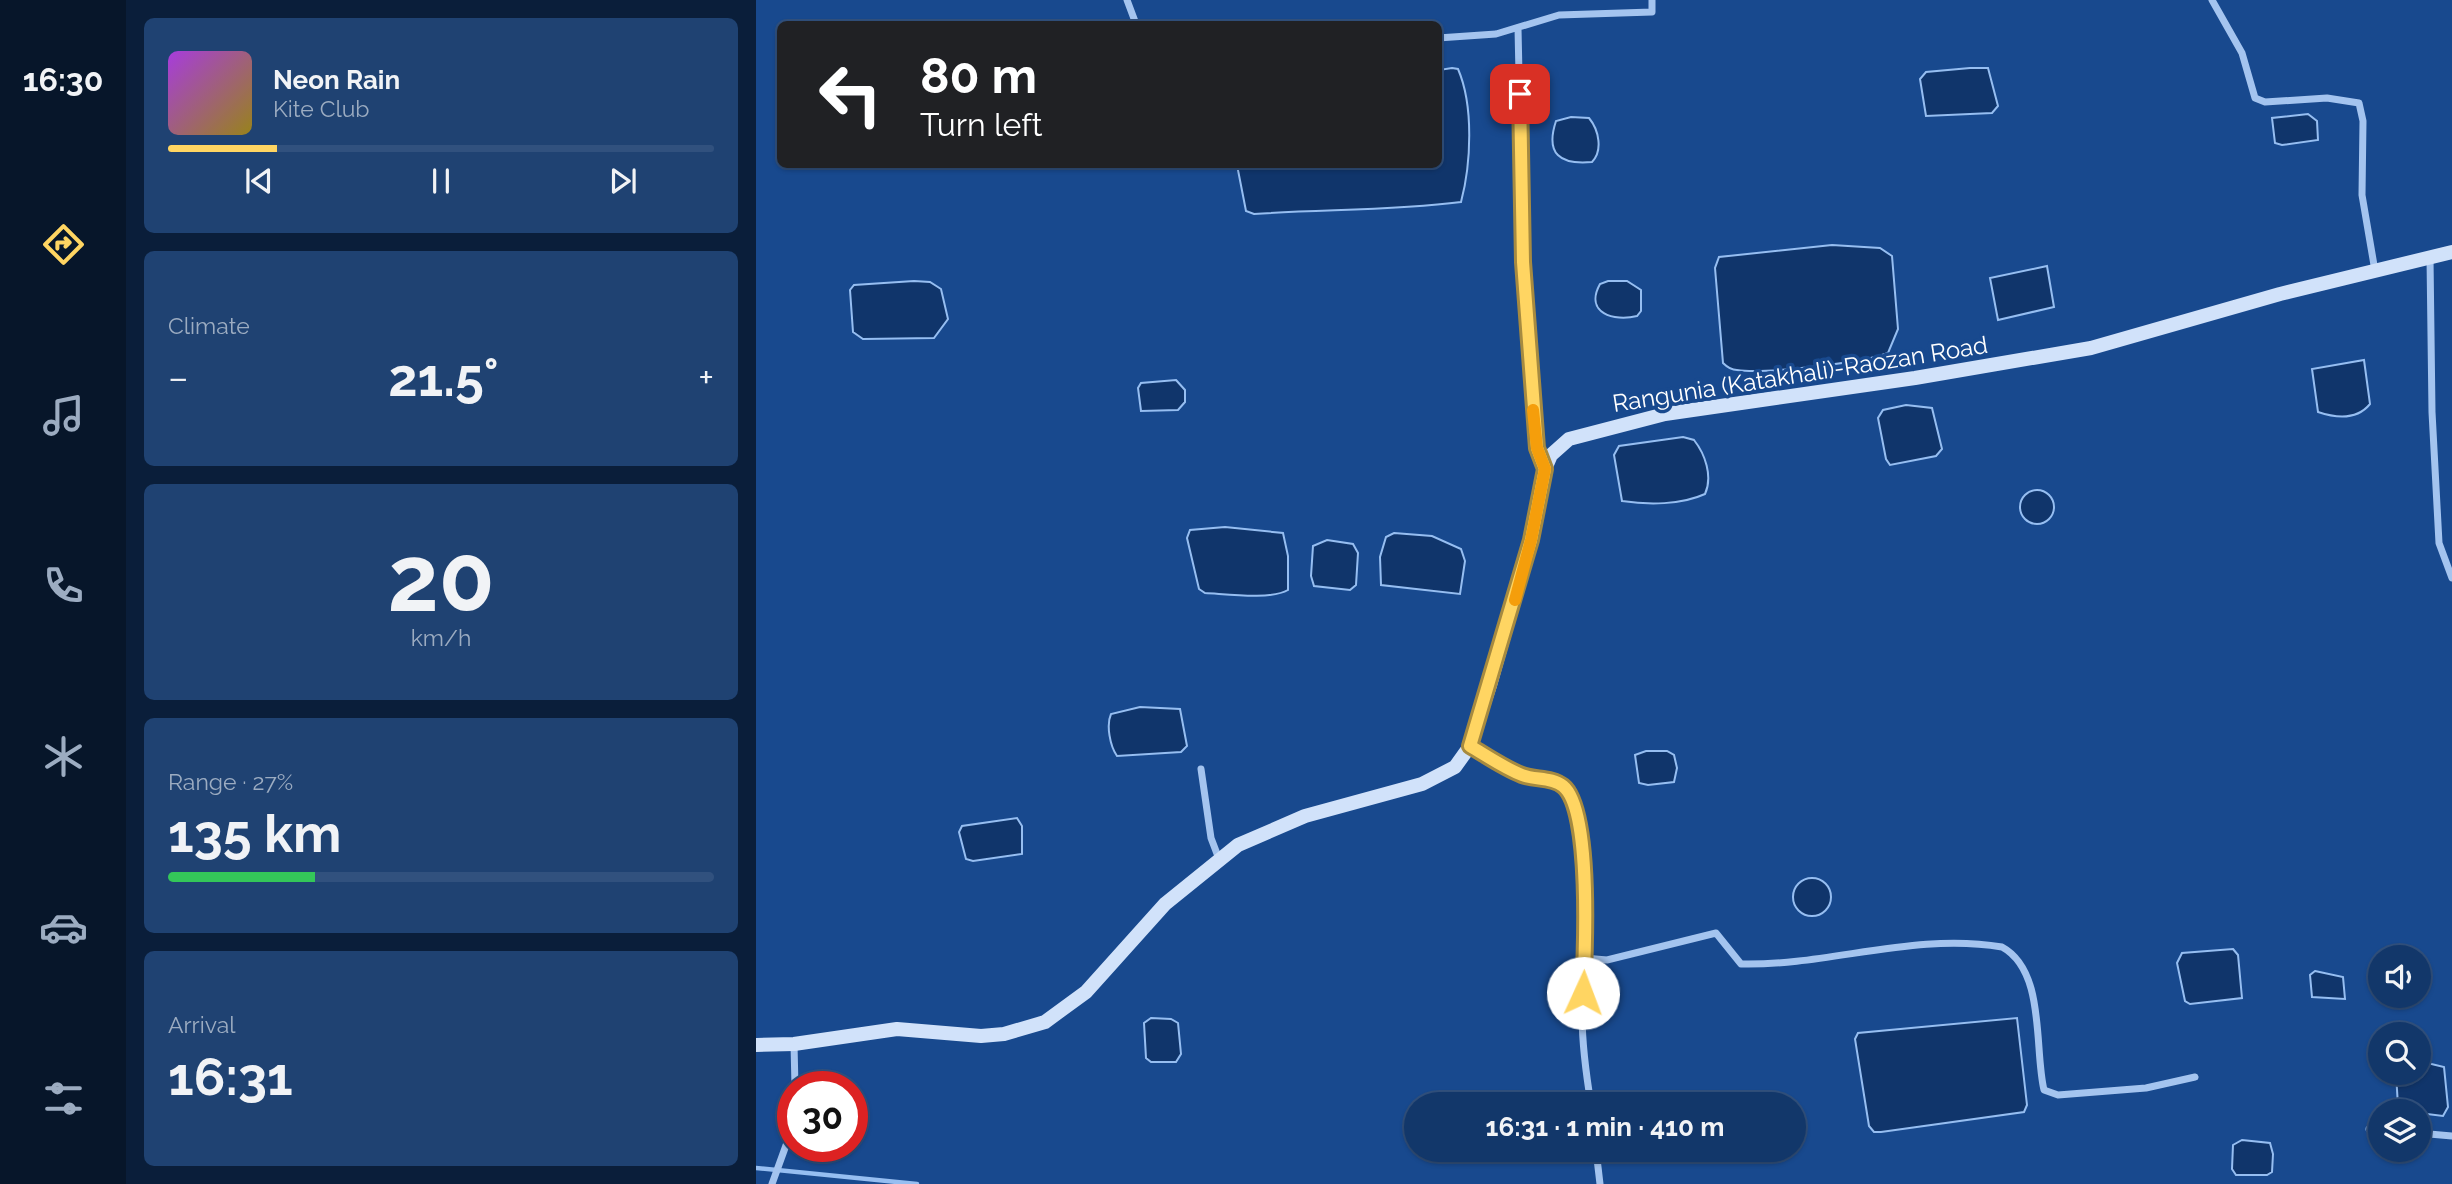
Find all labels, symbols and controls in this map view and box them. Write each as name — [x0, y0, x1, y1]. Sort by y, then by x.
text: 80 m — [920, 47, 1037, 104]
icon: left — [805, 49, 896, 140]
text: 16:30 — [23, 61, 103, 98]
pin — [1490, 64, 1550, 124]
text: Neon Rain — [273, 65, 400, 95]
icon: arrive — [1501, 75, 1539, 113]
text: Kite Club — [273, 95, 370, 122]
text: Turn left — [920, 106, 1042, 143]
icon: previous — [240, 162, 278, 200]
icon: pause — [422, 162, 460, 200]
icon: next — [604, 162, 642, 200]
icon: directions — [39, 220, 88, 269]
text: Climate — [168, 312, 250, 339]
street label: Rangunia (Katakhali)-Raozan Road — [1610, 330, 1990, 418]
text: 21.5° — [388, 347, 499, 408]
text: − — [168, 355, 188, 400]
text: + — [698, 355, 714, 400]
icon: music — [39, 391, 88, 440]
text: 20 — [387, 525, 495, 632]
icon: phone — [39, 561, 88, 610]
text: km/h — [411, 624, 471, 651]
icon: climate — [39, 732, 88, 781]
text: Range · 27% — [168, 768, 293, 795]
text: 135 km — [168, 803, 341, 864]
icon: car — [39, 903, 88, 952]
map controls — [2368, 945, 2431, 1162]
button: sound — [2368, 945, 2431, 1008]
position arrow — [1546, 956, 1620, 1030]
text: Arrival — [168, 1011, 235, 1038]
button: search — [2368, 1022, 2431, 1085]
text: 16:31 — [168, 1046, 293, 1107]
speed limit sign: 30 — [777, 1071, 868, 1162]
icon: filters — [39, 1074, 88, 1123]
button: layers — [2368, 1099, 2431, 1162]
text: 16:31 · 1 min · 410 m — [1486, 1112, 1724, 1142]

